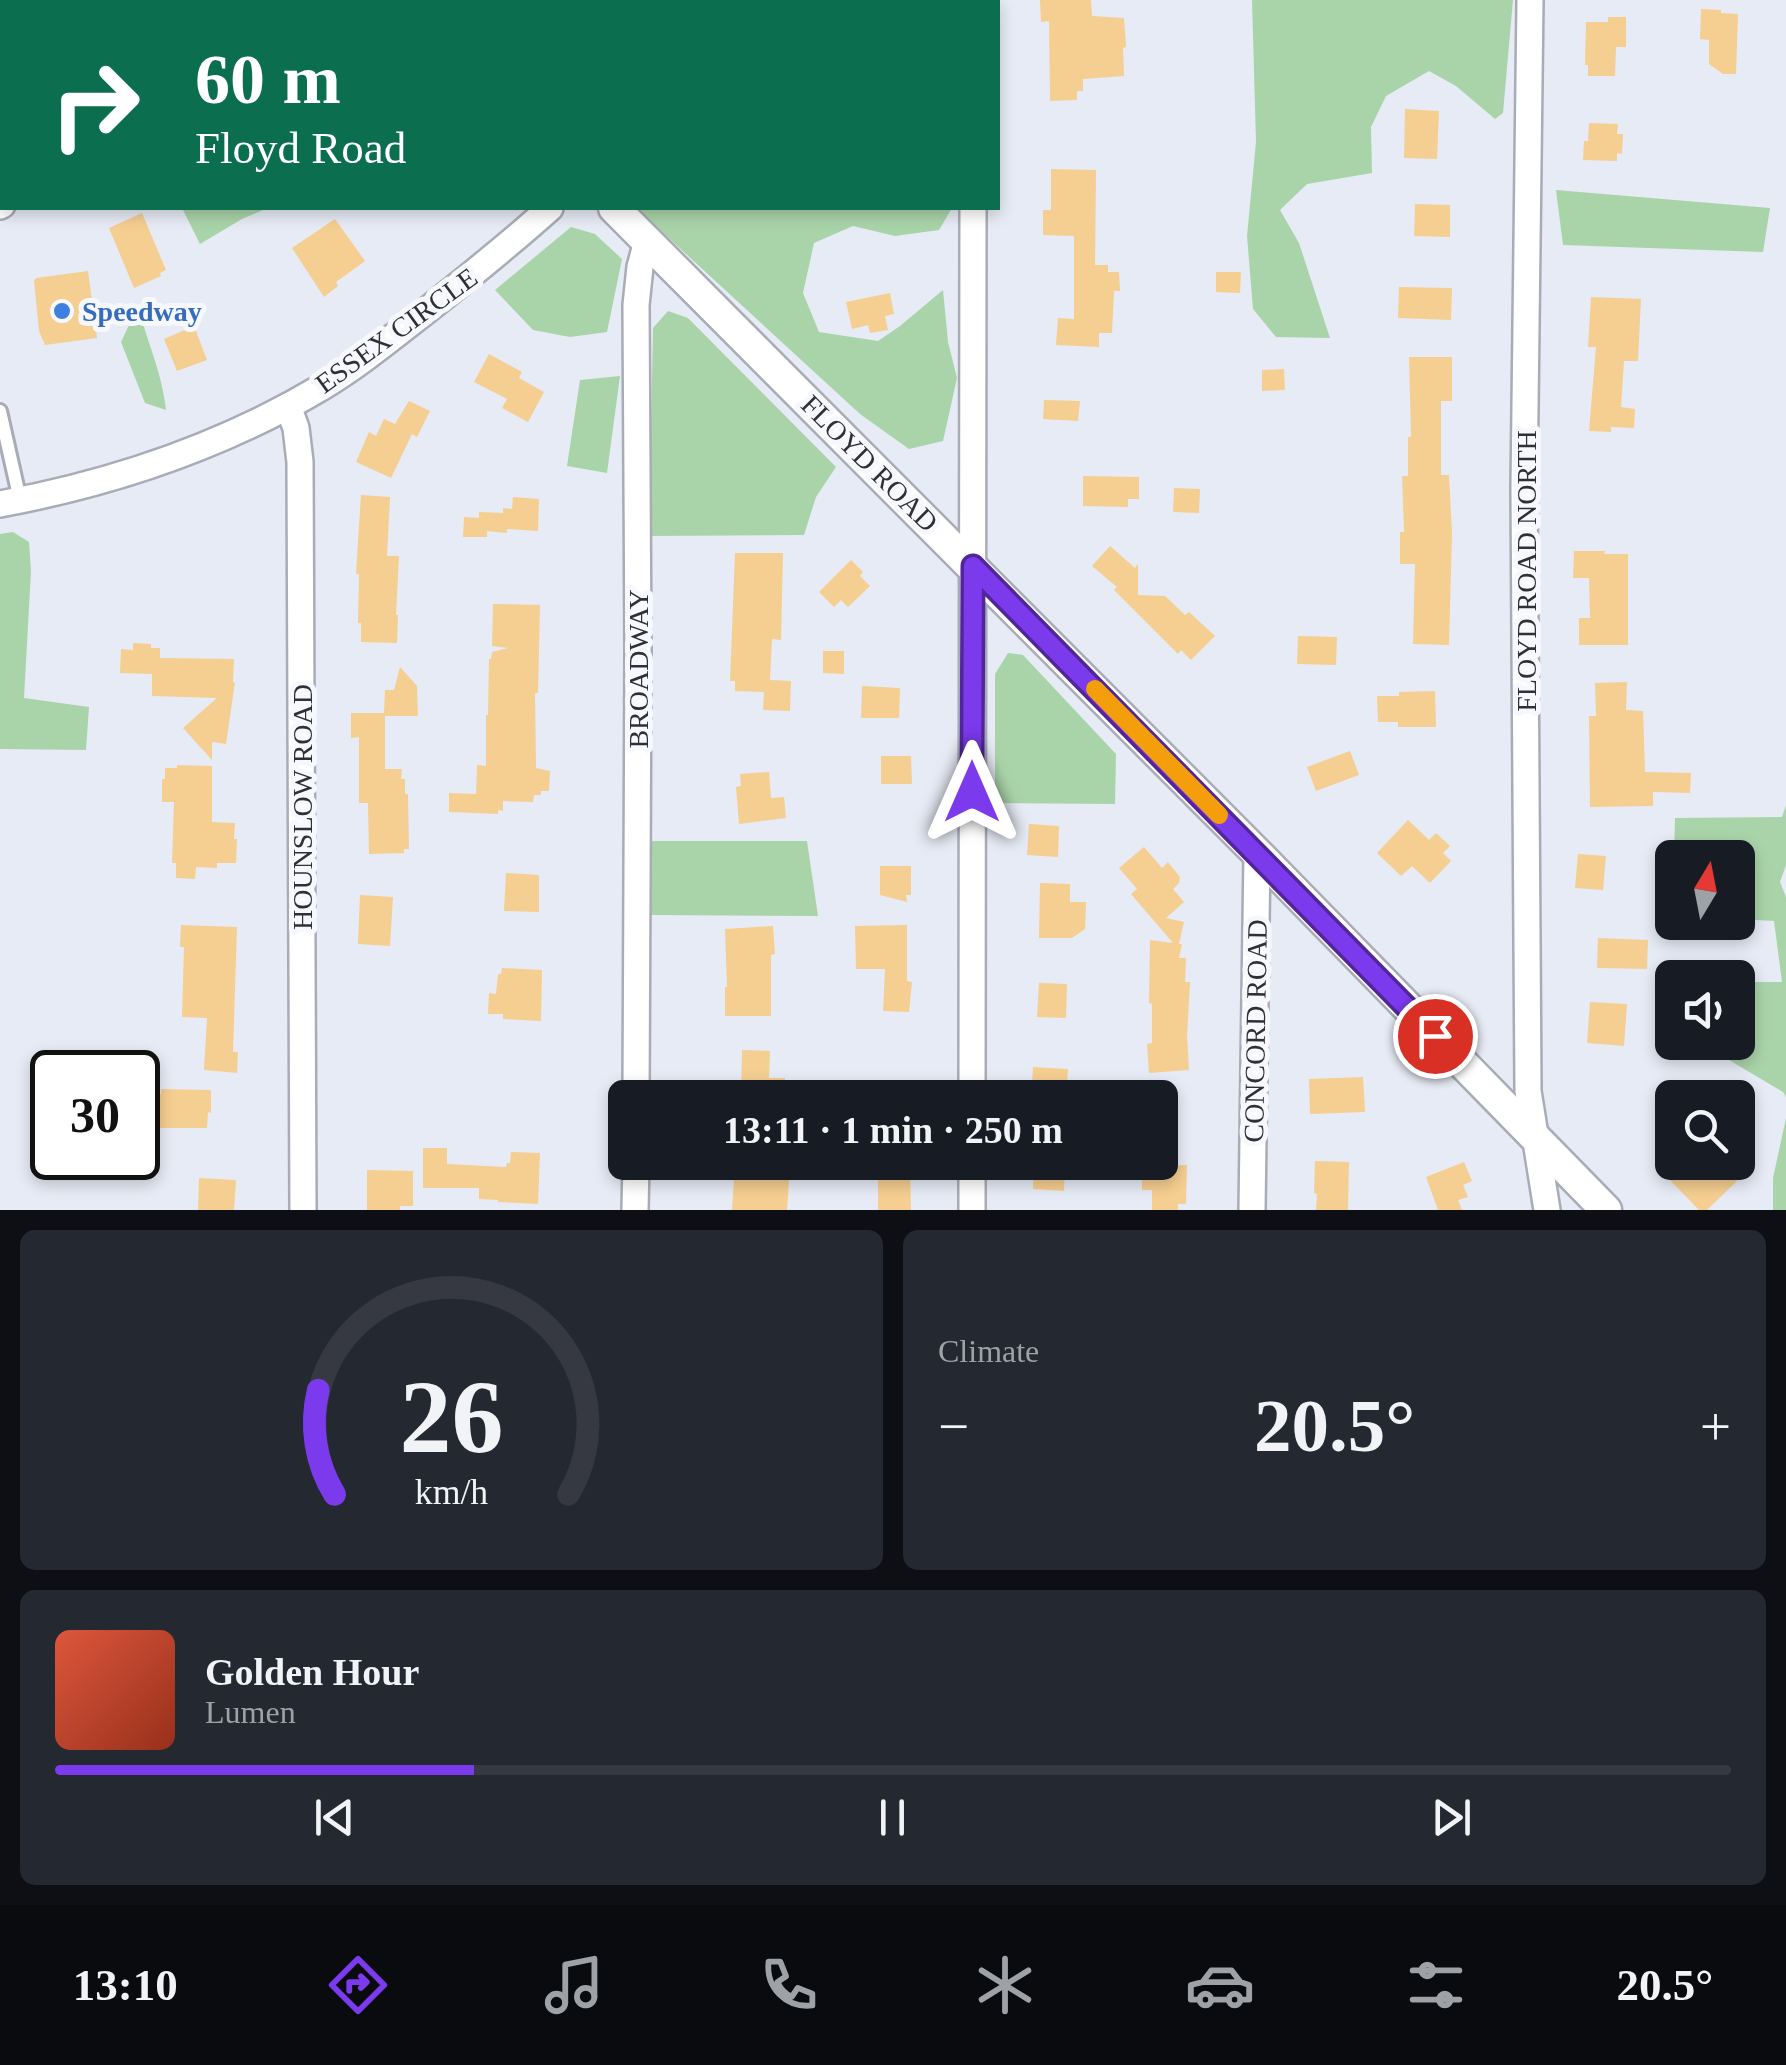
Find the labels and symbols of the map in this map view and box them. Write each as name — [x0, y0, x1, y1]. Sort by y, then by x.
street label: ESSEX CIRCLE — [309, 261, 483, 399]
place label: Speedway — [82, 296, 202, 327]
marker: Speedway — [51, 300, 73, 322]
street label: FLOYD ROAD — [795, 389, 944, 538]
street label: FLOYD ROAD NORTH — [1511, 430, 1542, 712]
street label: BROADWAY — [623, 589, 654, 749]
street label: HOUNSLOW ROAD — [287, 684, 318, 930]
position arrow — [920, 740, 1024, 844]
north arrow — [1655, 840, 1755, 940]
street label: CONCORD ROAD — [1238, 919, 1273, 1143]
pin — [1393, 994, 1478, 1079]
speed limit sign: 30 — [30, 1050, 160, 1180]

